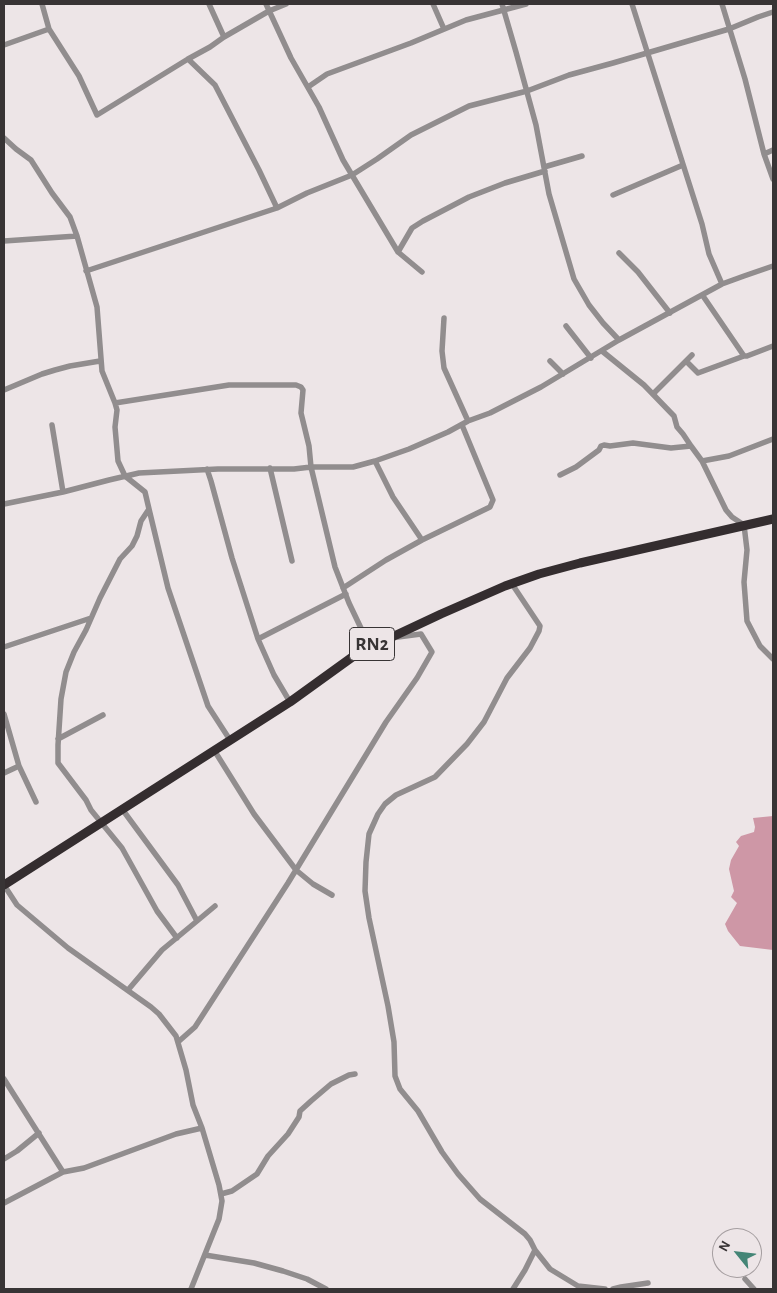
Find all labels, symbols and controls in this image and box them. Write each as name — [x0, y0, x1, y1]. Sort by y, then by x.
road number: RN2 — [350, 628, 394, 661]
north arrow — [712, 1228, 762, 1278]
text: N — [716, 1239, 733, 1254]

